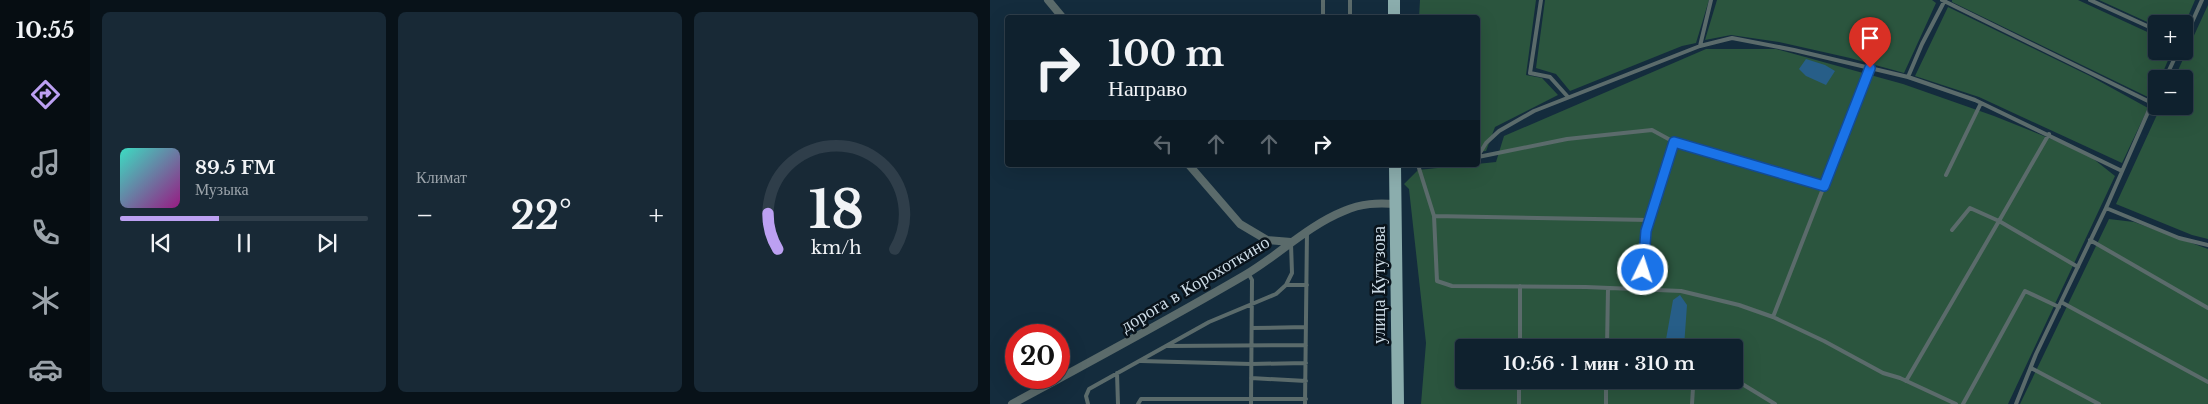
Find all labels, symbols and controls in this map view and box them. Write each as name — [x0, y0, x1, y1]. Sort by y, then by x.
map controls — [2148, 15, 2193, 115]
button: + — [2148, 15, 2193, 60]
text: 10:55 — [16, 17, 74, 44]
pin — [1849, 17, 1891, 68]
icon: arrive — [1856, 24, 1884, 52]
text: 100 m — [1108, 32, 1224, 75]
icon: right — [1025, 35, 1090, 100]
button: − — [2148, 70, 2193, 115]
text: Направо — [1108, 75, 1187, 102]
icon: directions — [28, 77, 63, 112]
icon: left — [1149, 130, 1177, 158]
icon: ahead — [1202, 130, 1230, 158]
icon: ahead — [1255, 130, 1283, 158]
icon: right — [1308, 130, 1336, 158]
icon: music — [28, 146, 63, 181]
text: 89.5 FM — [195, 156, 276, 179]
text: Климат — [416, 167, 467, 187]
text: 18 — [808, 178, 864, 242]
text: Музыка — [195, 179, 249, 199]
text: 22° — [510, 192, 572, 239]
text: − — [416, 198, 434, 233]
text: + — [649, 198, 664, 233]
icon: phone — [28, 215, 63, 250]
street label: улица Кутузова — [1368, 226, 1390, 344]
icon: previous — [147, 229, 175, 257]
icon: pause — [230, 229, 258, 257]
icon: next — [313, 229, 341, 257]
street label: дорога в Корохоткино — [1116, 231, 1274, 337]
text: km/h — [811, 237, 861, 259]
position arrow — [1616, 243, 1668, 295]
icon: climate — [28, 283, 63, 318]
speed limit sign: 20 — [1005, 324, 1070, 389]
icon: car — [28, 352, 63, 387]
text: 10:56 · 1 мин · 310 m — [1503, 352, 1695, 375]

